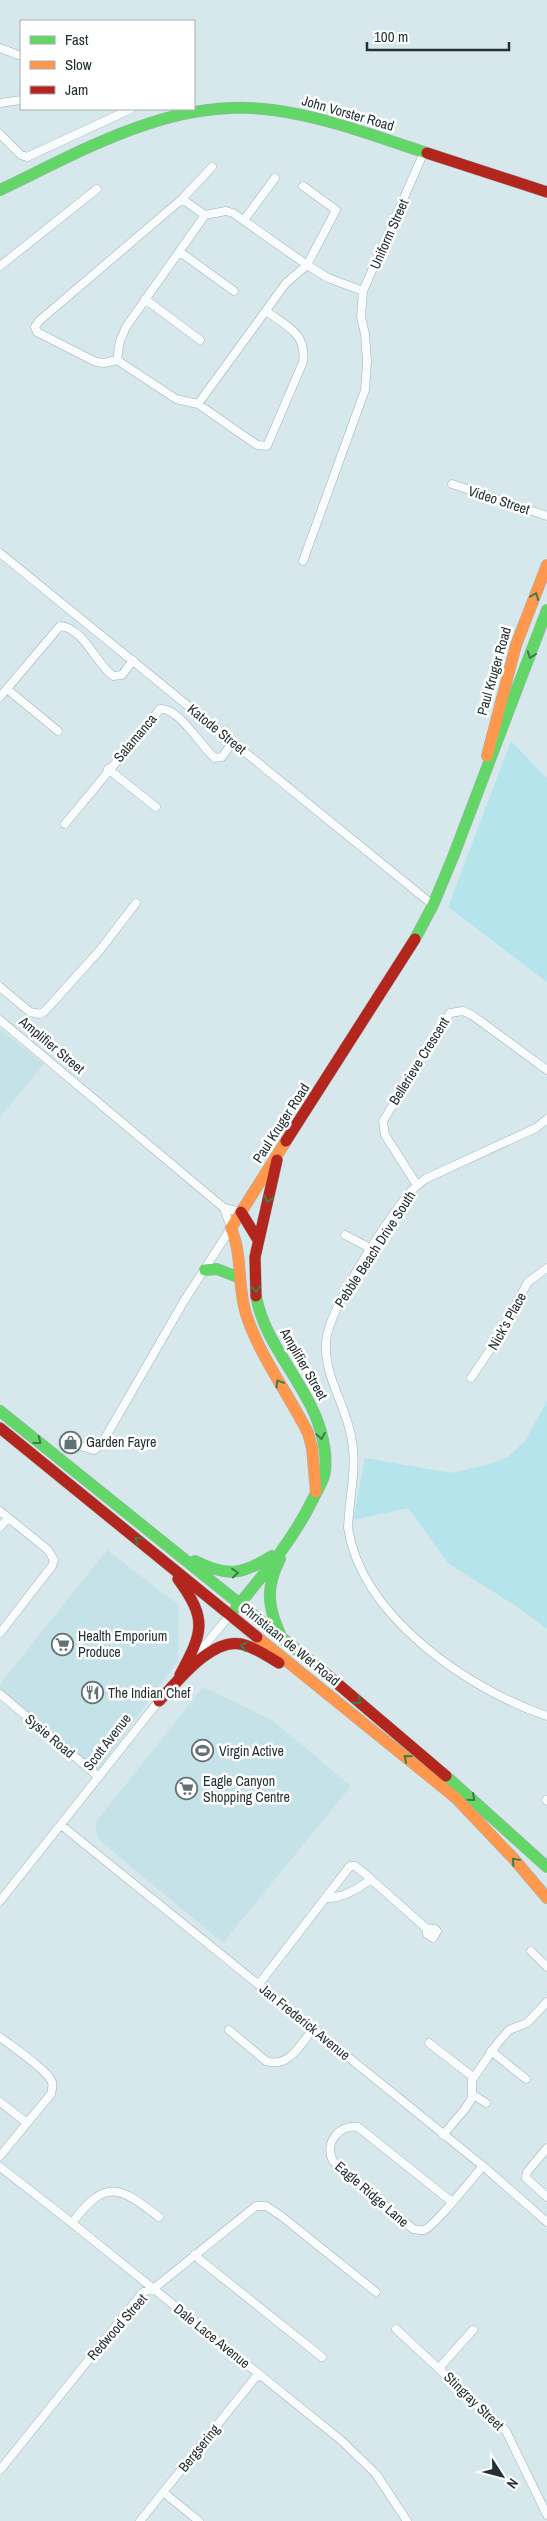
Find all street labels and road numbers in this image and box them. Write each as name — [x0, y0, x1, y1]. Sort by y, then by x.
street label: John Vorster Road — [300, 91, 396, 135]
street label: Uniform Street — [366, 196, 412, 272]
street label: Video Street — [466, 482, 532, 518]
street label: Paul Kruger Road — [473, 625, 515, 717]
street label: Katode Street — [184, 700, 250, 758]
street label: Salamanca — [110, 710, 161, 766]
street label: Amplifier Street — [15, 1012, 88, 1078]
street label: Bellerieve Crescent — [385, 1014, 453, 1108]
street label: Paul Kruger Road — [249, 1080, 313, 1166]
street label: Pebble Beach Drive South — [331, 1187, 419, 1311]
street label: Nick’s Place — [484, 1289, 530, 1353]
street label: Amplifier Street — [276, 1324, 332, 1403]
street label: Christiaan de Wet Road — [237, 1598, 343, 1690]
street label: Sysie Road — [21, 1710, 79, 1762]
street label: Scott Avenue — [79, 1710, 135, 1774]
street label: Jan Frederick Avenue — [256, 1980, 354, 2064]
street label: Eagle Ridge Lane — [331, 2157, 413, 2231]
street label: Redwood Street — [83, 2290, 151, 2364]
street label: Dale Lace Avenue — [170, 2300, 254, 2372]
street label: Stingray Street — [440, 2368, 508, 2434]
street label: Bergsering — [174, 2420, 224, 2475]

